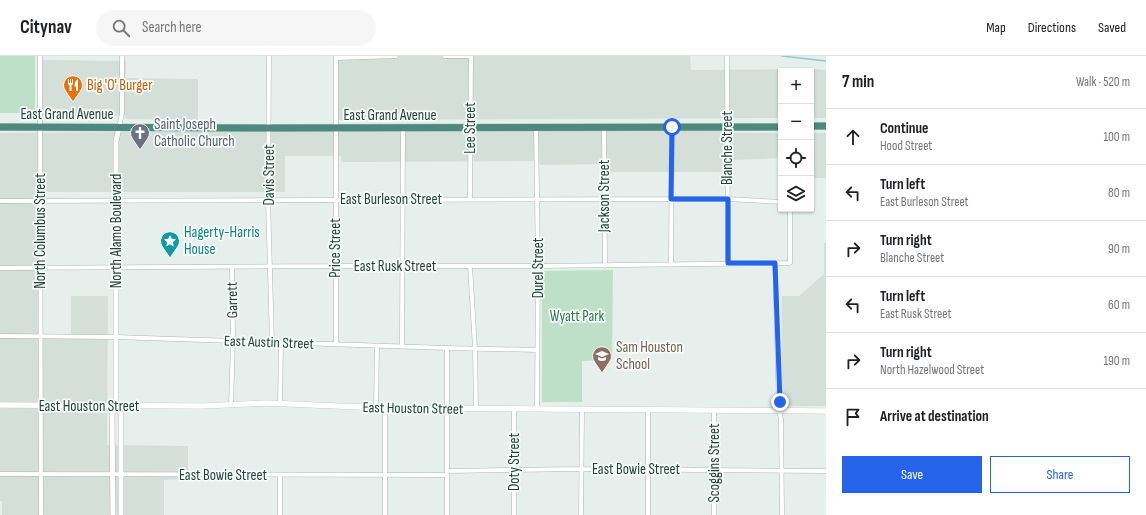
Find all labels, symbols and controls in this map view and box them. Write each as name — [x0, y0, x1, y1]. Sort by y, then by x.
search box — [96, 10, 376, 46]
text: Citynav — [20, 16, 72, 39]
icon: search — [110, 17, 132, 39]
text: Search here — [142, 18, 202, 37]
text: Map — [986, 19, 1006, 36]
text: Directions — [1028, 19, 1076, 36]
text: Saved — [1098, 19, 1126, 36]
map controls — [778, 68, 814, 212]
button: + — [778, 68, 814, 104]
text: 7 min — [842, 72, 874, 92]
restaurant icon: Big 'O' Burger — [62, 74, 84, 102]
text: Walk · 520 m — [1076, 74, 1130, 90]
place label: Big 'O' Burger — [87, 76, 153, 95]
street label: Lee Street — [461, 102, 480, 154]
button: − — [778, 104, 814, 140]
street label: East Grand Avenue — [20, 105, 114, 124]
street label: East Grand Avenue — [343, 106, 437, 125]
street label: Blanche Street — [718, 111, 737, 185]
place label: Saint Joseph Catholic Church — [154, 115, 235, 151]
route start — [663, 118, 681, 136]
text: Continue — [880, 119, 929, 138]
church icon: Saint Joseph Catholic Church — [129, 122, 151, 150]
icon: ahead — [842, 126, 864, 148]
text: 100 m — [1103, 129, 1130, 145]
text: Hood Street — [880, 138, 932, 154]
button: locate — [778, 140, 814, 176]
street label: Davis Street — [260, 144, 279, 205]
street label: Jackson Street — [595, 159, 614, 233]
street label: North Columbus Street — [31, 173, 50, 289]
street label: North Alamo Boulevard — [107, 174, 126, 288]
text: Turn left — [880, 175, 925, 194]
button: layers — [778, 176, 814, 212]
icon: left — [842, 182, 864, 204]
text: 80 m — [1108, 185, 1130, 201]
street label: East Burleson Street — [340, 190, 443, 209]
text: East Burleson Street — [880, 194, 969, 210]
street label: Price Street — [326, 218, 345, 278]
place label: Hagerty-Harris House — [184, 223, 260, 259]
place icon: Hagerty-Harris House — [159, 230, 181, 258]
text: Turn right — [880, 231, 932, 250]
street label: Durel Street — [529, 237, 548, 298]
icon: right — [842, 238, 864, 260]
text: 90 m — [1108, 241, 1130, 257]
text: Blanche Street — [880, 250, 944, 266]
street label: East Rusk Street — [354, 257, 437, 276]
street label: Garrett — [223, 281, 242, 318]
text: Turn left — [880, 287, 925, 306]
icon: left — [842, 294, 864, 316]
text: 60 m — [1108, 297, 1130, 313]
text: East Rusk Street — [880, 306, 951, 322]
park label: Wyatt Park — [550, 307, 605, 326]
street label: East Austin Street — [224, 331, 315, 354]
place label: Sam Houston School — [616, 338, 683, 374]
text: Turn right — [880, 343, 932, 362]
school or university icon: Sam Houston School — [591, 345, 613, 373]
icon: right — [842, 350, 864, 372]
text: 190 m — [1103, 353, 1130, 369]
text: North Hazelwood Street — [880, 362, 984, 378]
route end — [771, 393, 789, 411]
street label: East Houston Street — [39, 397, 140, 416]
street label: East Houston Street — [362, 398, 464, 419]
icon: arrive — [842, 406, 864, 428]
text: Arrive at destination — [880, 407, 989, 426]
street label: Scoggins Street — [705, 423, 724, 503]
street label: Doty Street — [505, 433, 524, 491]
button: Save — [842, 456, 982, 493]
button: Share — [990, 456, 1130, 493]
street label: East Bowie Street — [592, 460, 681, 479]
street label: East Bowie Street — [179, 466, 268, 485]

